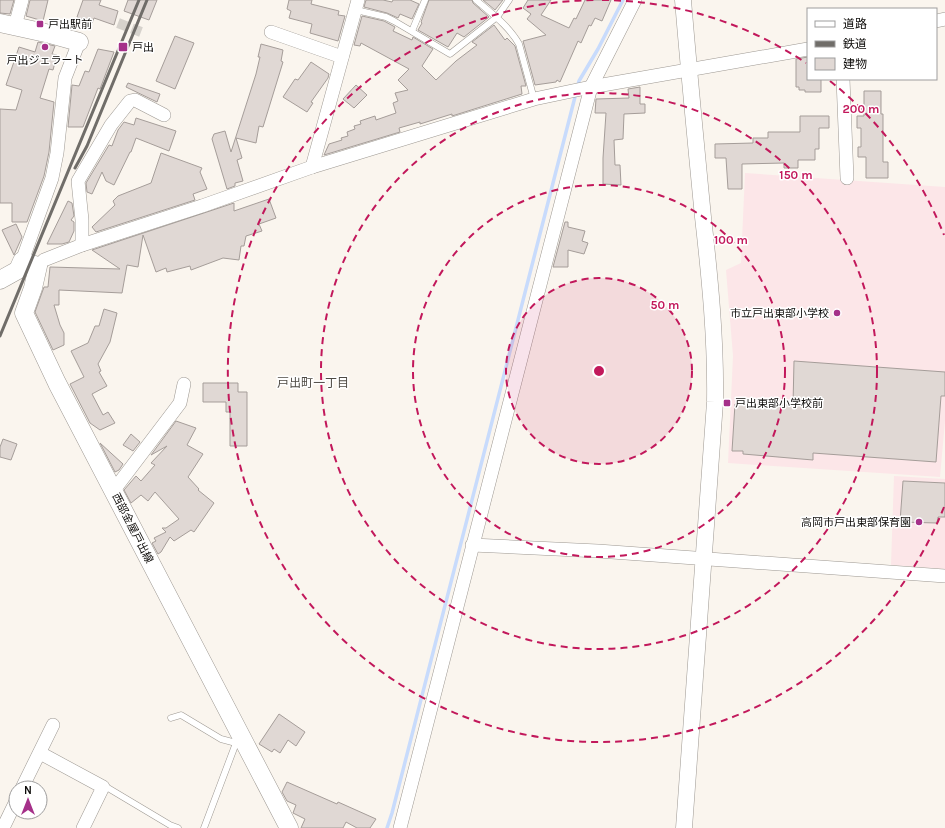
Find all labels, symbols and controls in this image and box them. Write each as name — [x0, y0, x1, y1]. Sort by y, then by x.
legend — [807, 8, 937, 80]
text: 道路 — [843, 17, 867, 31]
place label: 戸出駅前 — [48, 18, 92, 31]
marker: 戸出駅前 — [35, 19, 45, 29]
text: 鉄道 — [843, 37, 867, 51]
marker: 戸出 — [117, 41, 129, 53]
place label: 戸出 — [132, 41, 154, 54]
marker: 戸出ジェラート — [40, 42, 50, 52]
place label: 戸出ジェラート — [7, 54, 84, 67]
text: 建物 — [843, 57, 867, 71]
text: 200 m — [843, 102, 879, 116]
text: 150 m — [779, 168, 813, 182]
text: 100 m — [714, 233, 748, 247]
text: 50 m — [651, 298, 680, 312]
place label: 市立戸出東部小学校 — [730, 307, 829, 320]
marker: 市立戸出東部小学校 — [832, 308, 842, 318]
centre of rings — [592, 364, 606, 378]
district label: 戸出町一丁目 — [277, 376, 349, 390]
place label: 戸出東部小学校前 — [735, 397, 823, 410]
marker: 戸出東部小学校前 — [722, 398, 732, 408]
street label: 西部金屋戸出線 — [109, 491, 156, 565]
place label: 高岡市戸出東部保育園 — [801, 516, 911, 529]
marker: 高岡市戸出東部保育園 — [914, 517, 924, 527]
north arrow — [8, 780, 48, 820]
text: N — [24, 784, 32, 797]

